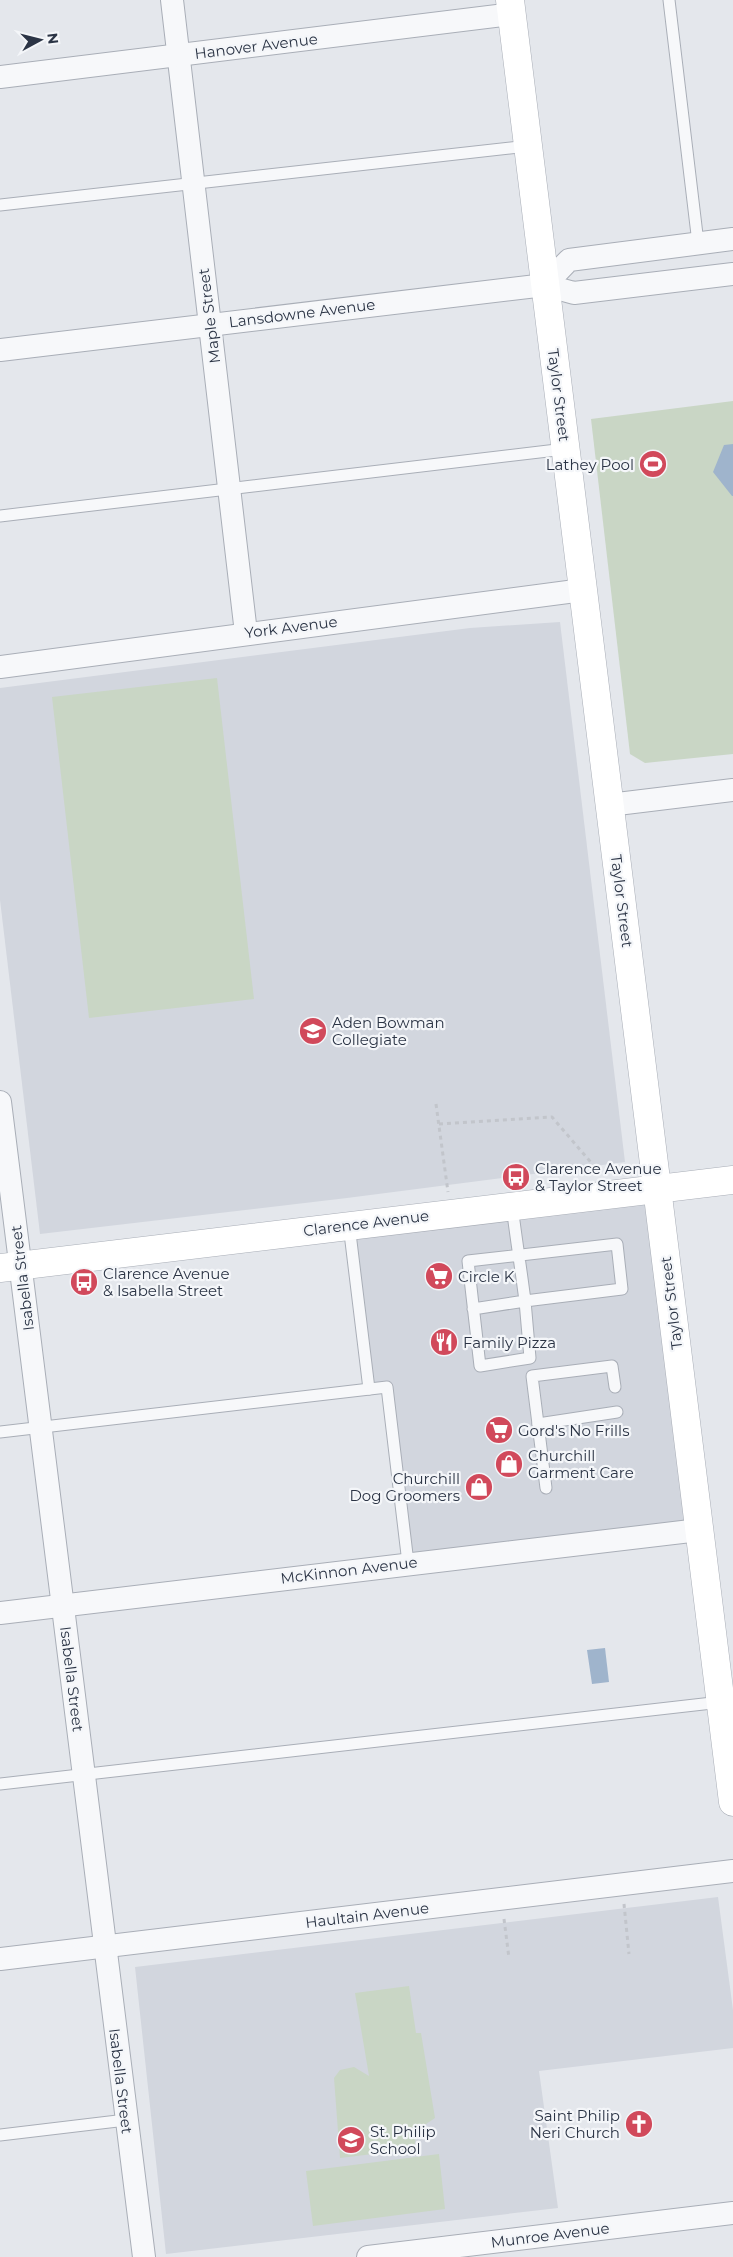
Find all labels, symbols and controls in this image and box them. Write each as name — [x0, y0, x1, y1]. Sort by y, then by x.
north arrow — [15, 15, 65, 65]
street label: Hanover Avenue — [193, 29, 319, 63]
text: N — [43, 32, 63, 45]
street label: Maple Street — [194, 267, 224, 365]
street label: Lansdowne Avenue — [228, 295, 376, 331]
street label: Taylor Street — [544, 347, 574, 443]
sports icon: Lathey Pool — [638, 449, 668, 479]
place label: Lathey Pool — [546, 455, 634, 474]
street label: York Avenue — [243, 612, 339, 642]
street label: Taylor Street — [607, 853, 637, 949]
place label: Aden Bowman Collegiate — [332, 1013, 445, 1049]
school or university icon: Aden Bowman Collegiate — [298, 1016, 328, 1046]
place label: Clarence Avenue & Taylor Street — [535, 1159, 661, 1195]
bus stop icon: Clarence Avenue & Taylor Street — [501, 1162, 531, 1192]
street label: Clarence Avenue — [302, 1206, 430, 1240]
street label: Isabella Street — [6, 1224, 38, 1332]
street label: Taylor Street — [656, 1255, 686, 1351]
supermarket icon: Circle K — [424, 1261, 454, 1291]
place label: Clarence Avenue & Isabella Street — [103, 1264, 229, 1300]
bus stop icon: Clarence Avenue & Isabella Street — [69, 1267, 99, 1297]
place label: Circle K — [458, 1267, 515, 1286]
restaurant icon: Family Pizza — [429, 1327, 459, 1357]
place label: Family Pizza — [463, 1333, 556, 1352]
supermarket icon: Gord's No Frills — [484, 1415, 514, 1445]
place label: Gord's No Frills — [518, 1421, 629, 1440]
place label: Churchill Garment Care — [528, 1446, 634, 1482]
shop icon: Churchill Garment Care — [494, 1449, 524, 1479]
place label: Churchill Dog Groomers — [349, 1469, 460, 1505]
shop icon: Churchill Dog Groomers — [464, 1472, 494, 1502]
street label: McKinnon Avenue — [279, 1552, 419, 1588]
street label: Isabella Street — [56, 1625, 88, 1733]
street label: Haultain Avenue — [304, 1898, 430, 1932]
street label: Isabella Street — [105, 2027, 137, 2135]
place label: Saint Philip Neri Church — [530, 2106, 620, 2142]
church icon: Saint Philip Neri Church — [624, 2109, 654, 2139]
place label: St. Philip School — [370, 2122, 436, 2158]
school or university icon: St. Philip School — [336, 2125, 366, 2155]
street label: Munroe Avenue — [490, 2218, 610, 2252]

